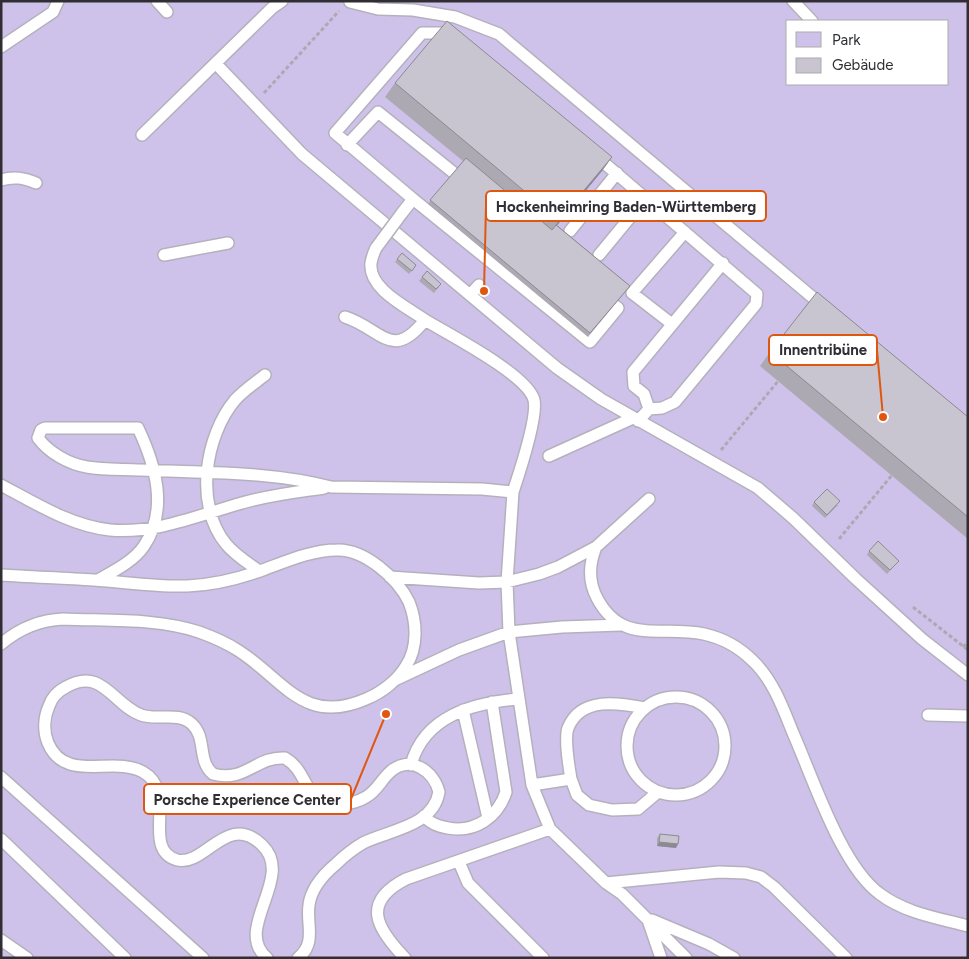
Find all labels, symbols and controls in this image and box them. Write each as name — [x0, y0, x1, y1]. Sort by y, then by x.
legend — [786, 20, 949, 85]
text: Park — [832, 31, 861, 49]
text: Gebäude — [832, 56, 893, 74]
callout: Hockenheimring Baden-Württemberg — [486, 191, 766, 221]
text: Hockenheimring Baden-Württemberg — [496, 198, 756, 216]
callout: Innentribüne — [769, 335, 877, 365]
text: Innentribüne — [779, 341, 868, 359]
callout: Porsche Experience Center — [144, 784, 351, 814]
text: Porsche Experience Center — [153, 791, 341, 809]

